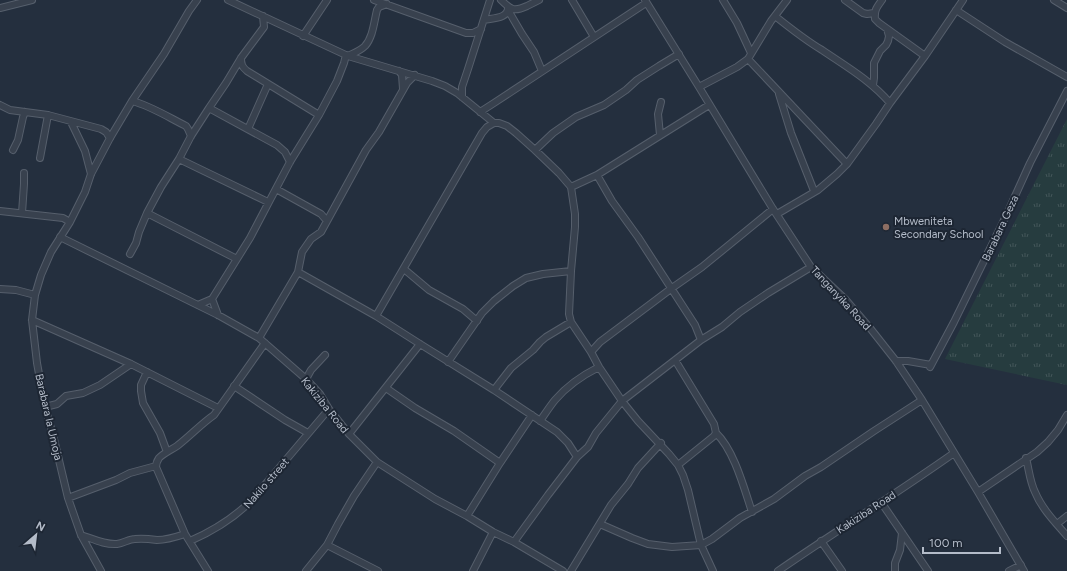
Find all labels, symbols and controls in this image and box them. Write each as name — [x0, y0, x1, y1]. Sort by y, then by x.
street label: Barabara Geza — [980, 193, 1021, 263]
place label: Mbweniteta Secondary School — [894, 215, 984, 241]
marker: Mbweniteta Secondary School — [881, 222, 891, 232]
street label: Tanganyika Road — [808, 264, 874, 333]
street label: Barabara la Umoja — [32, 372, 65, 462]
street label: Kakiziba Road — [298, 375, 351, 436]
street label: Nakilo street — [241, 455, 292, 511]
street label: Kakiziba Road — [834, 488, 898, 536]
north arrow — [16, 515, 56, 555]
text: N — [34, 519, 47, 534]
scale bar — [923, 529, 1000, 555]
text: 100 m — [929, 536, 963, 550]

